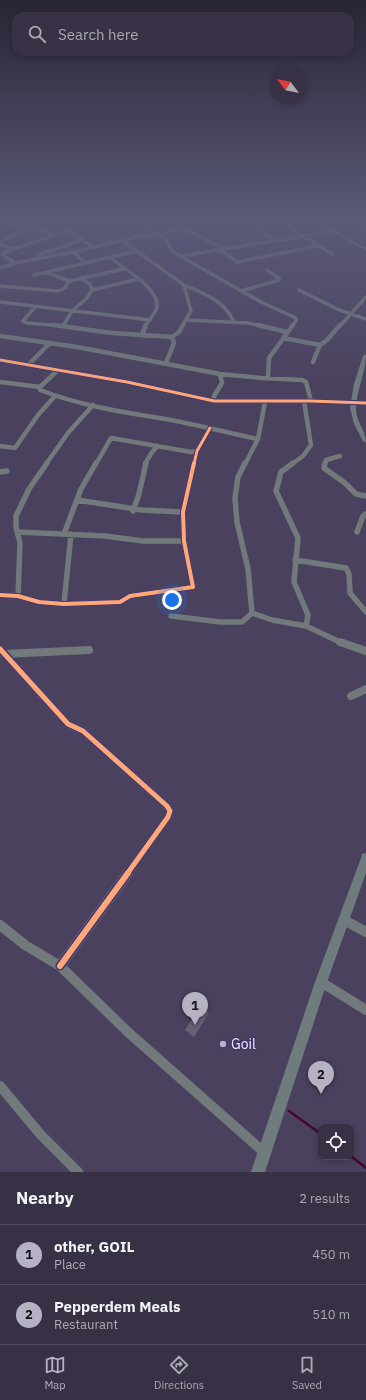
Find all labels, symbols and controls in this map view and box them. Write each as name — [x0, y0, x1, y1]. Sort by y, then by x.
search box — [12, 12, 354, 56]
icon: search — [26, 23, 48, 45]
text: Search here — [58, 25, 138, 44]
north arrow — [270, 68, 306, 104]
your location — [162, 590, 182, 610]
pin: 1 — [182, 992, 208, 1025]
place label: Goil — [231, 1035, 256, 1053]
marker: Goil — [218, 1039, 228, 1049]
pin: 2 — [308, 1061, 334, 1094]
map controls — [318, 1124, 354, 1160]
button: locate — [318, 1124, 354, 1160]
text: Nearby — [16, 1187, 74, 1209]
text: 2 results — [299, 1190, 350, 1207]
text: other, GOIL — [54, 1237, 134, 1256]
text: 1 — [25, 1246, 33, 1263]
text: 450 m — [312, 1246, 350, 1263]
text: Place — [54, 1256, 86, 1273]
text: Pepperdem Meals — [54, 1297, 181, 1316]
text: 2 — [25, 1306, 33, 1323]
text: 510 m — [312, 1306, 350, 1323]
text: Restaurant — [54, 1316, 118, 1333]
tab: Map — [44, 1354, 66, 1392]
tab: Directions — [154, 1354, 204, 1392]
tab: Saved — [292, 1354, 322, 1392]

